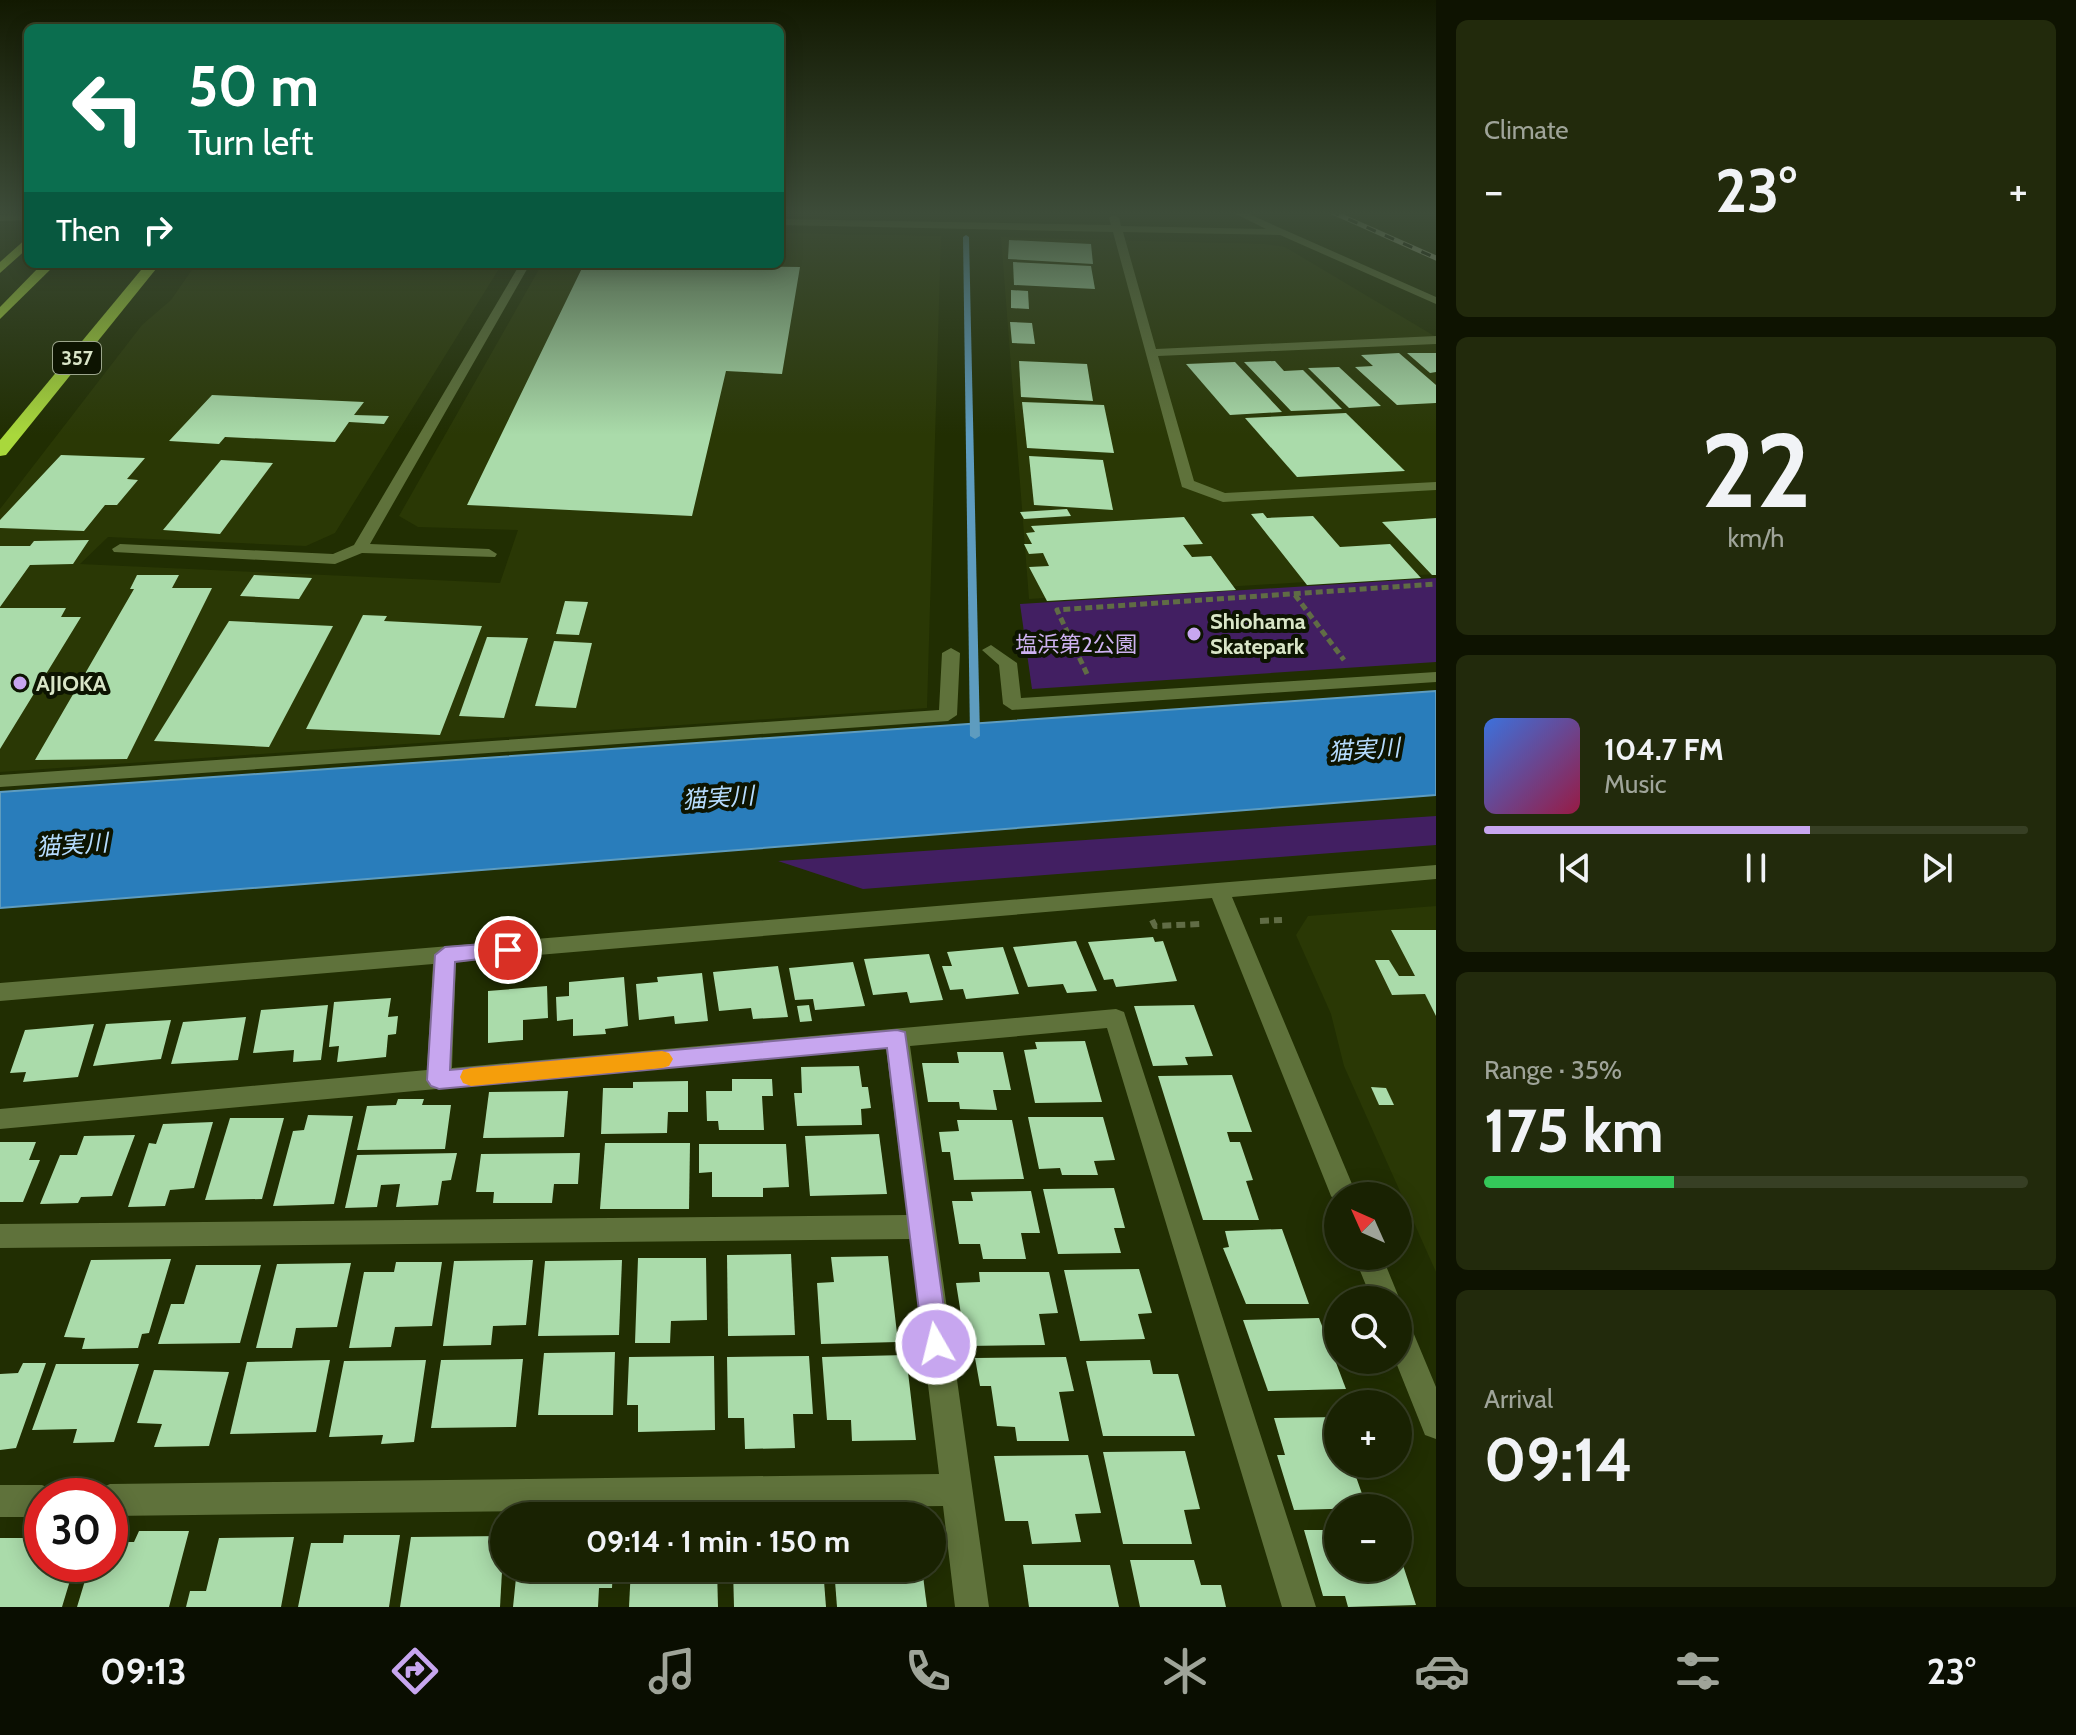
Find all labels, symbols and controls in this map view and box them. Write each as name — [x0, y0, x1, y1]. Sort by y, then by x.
text: 50 m — [188, 52, 319, 120]
icon: left — [56, 56, 160, 160]
text: Climate — [1484, 114, 1569, 146]
text: Turn left — [188, 120, 313, 164]
text: 23° — [1715, 154, 1797, 227]
text: − — [1484, 164, 1503, 217]
text: + — [2009, 164, 2028, 217]
icon: right — [136, 208, 180, 252]
text: Then — [56, 212, 120, 249]
road number: 357 — [53, 342, 101, 374]
text: 22 — [1701, 407, 1811, 533]
text: km/h — [1728, 522, 1784, 554]
place label: Shiohama Skatepark — [1210, 608, 1306, 660]
marker: Shiohama Skatepark — [1185, 625, 1203, 643]
park label: 塩浜第2公園 — [1015, 631, 1137, 658]
place label: AJIOKA — [36, 670, 107, 697]
marker: AJIOKA — [11, 674, 29, 692]
text: 104.7 FM — [1604, 731, 1724, 768]
water label: 猫実川 — [1327, 732, 1404, 766]
text: Music — [1604, 768, 1667, 800]
water label: 猫実川 — [681, 780, 758, 814]
water label: 猫実川 — [35, 827, 112, 861]
icon: previous — [1553, 846, 1597, 890]
icon: pause — [1734, 846, 1778, 890]
icon: next — [1915, 846, 1959, 890]
pin — [474, 916, 542, 984]
icon: arrive — [486, 928, 530, 972]
text: Range · 35% — [1484, 1054, 1622, 1086]
text: 175 km — [1484, 1094, 1664, 1167]
north arrow — [1324, 1182, 1412, 1270]
map controls — [1324, 1182, 1412, 1582]
button: search — [1324, 1286, 1412, 1374]
position arrow — [894, 1302, 978, 1386]
text: Arrival — [1484, 1383, 1553, 1415]
button: + — [1324, 1390, 1412, 1478]
text: 09:14 — [1484, 1423, 1633, 1496]
speed limit sign: 30 — [24, 1478, 128, 1582]
button: − — [1324, 1494, 1412, 1582]
text: 09:14 · 1 min · 150 m — [586, 1523, 850, 1560]
icon: directions — [387, 1643, 443, 1699]
icon: music — [644, 1643, 700, 1699]
icon: phone — [900, 1643, 956, 1699]
icon: climate — [1157, 1643, 1213, 1699]
icon: car — [1414, 1643, 1470, 1699]
icon: filters — [1670, 1643, 1726, 1699]
text: 09:13 — [100, 1649, 187, 1693]
text: 23° — [1927, 1649, 1976, 1693]

